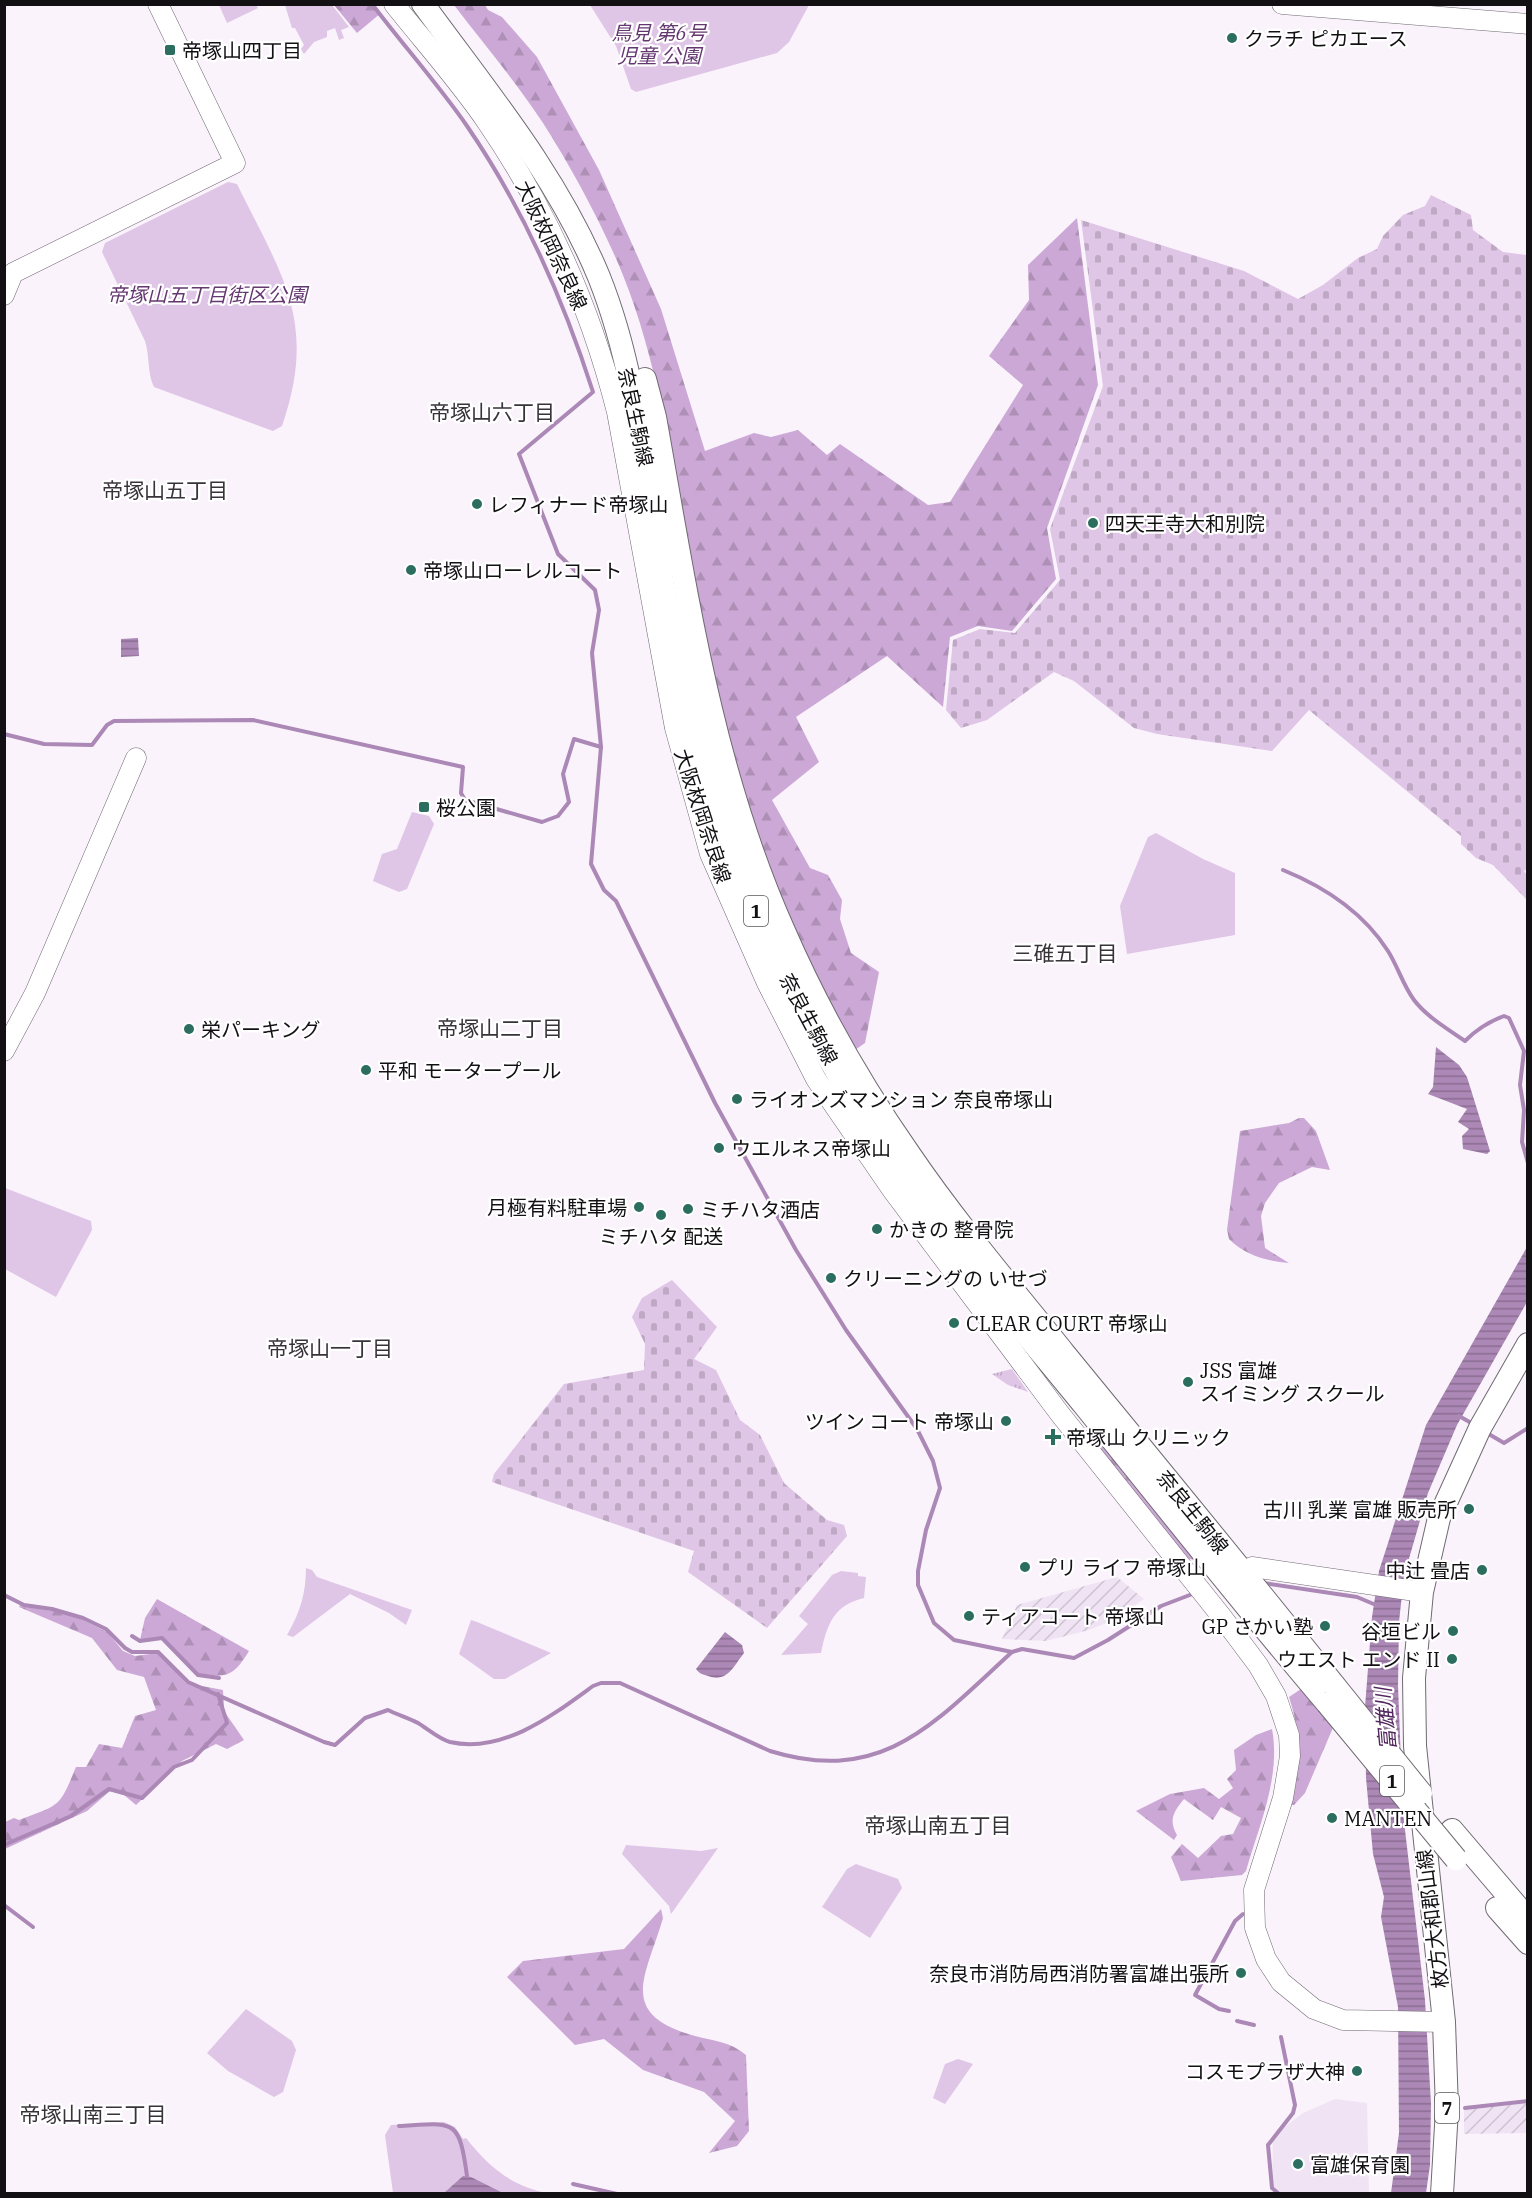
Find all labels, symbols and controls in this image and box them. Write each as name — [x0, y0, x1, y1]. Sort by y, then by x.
park label: 鳥見 第6号 児童 公園 — [611, 19, 709, 69]
place label: クラチ ピカエース — [1244, 25, 1408, 52]
marker: クラチ ピカエース — [1225, 31, 1239, 45]
place label: 帝塚山四丁目 — [182, 37, 302, 64]
marker: 帝塚山四丁目 — [163, 43, 177, 57]
street label: 大阪枚岡奈良線 — [510, 176, 594, 314]
park label: 帝塚山五丁目街区公園 — [107, 281, 310, 308]
street label: 奈良生駒線 — [612, 365, 660, 469]
district label: 帝塚山六丁目 — [429, 398, 555, 426]
district label: 帝塚山五丁目 — [102, 476, 228, 504]
place label: レフィナード帝塚山 — [489, 491, 669, 518]
marker: レフィナード帝塚山 — [470, 497, 484, 511]
place label: 四天王寺大和別院 — [1105, 510, 1265, 537]
marker: 四天王寺大和別院 — [1086, 516, 1100, 530]
place label: 帝塚山ローレルコート — [423, 557, 623, 584]
marker: 帝塚山ローレルコート — [404, 563, 418, 577]
street label: 大阪枚岡奈良線 — [669, 745, 737, 887]
place label: 桜公園 — [436, 794, 496, 821]
marker: 桜公園 — [417, 800, 431, 814]
road number: 1 — [744, 896, 768, 926]
district label: 三碓五丁目 — [1013, 939, 1118, 967]
street label: 奈良生駒線 — [774, 969, 844, 1069]
district label: 帝塚山二丁目 — [437, 1014, 563, 1042]
place label: 栄パーキング — [201, 1016, 320, 1043]
marker: 栄パーキング — [182, 1022, 196, 1036]
place label: 平和 モータープール — [378, 1057, 561, 1084]
marker: 平和 モータープール — [359, 1063, 373, 1077]
place label: ライオンズマンション 奈良帝塚山 — [749, 1086, 1053, 1113]
marker: ライオンズマンション 奈良帝塚山 — [730, 1092, 744, 1106]
place label: ウエルネス帝塚山 — [731, 1135, 891, 1162]
marker: ウエルネス帝塚山 — [712, 1141, 726, 1155]
place label: 月極有料駐車場 — [487, 1194, 627, 1221]
place label: ミチハタ酒店 — [700, 1196, 820, 1223]
marker: 月極有料駐車場 — [632, 1200, 646, 1214]
marker: ミチハタ酒店 — [681, 1202, 695, 1216]
marker: ミチハタ 配送 — [654, 1208, 668, 1222]
place label: かきの 整骨院 — [889, 1216, 1014, 1243]
marker: かきの 整骨院 — [870, 1222, 884, 1236]
place label: ミチハタ 配送 — [599, 1223, 723, 1250]
place label: クリーニングの いせづ — [843, 1265, 1048, 1292]
marker: クリーニングの いせづ — [824, 1271, 838, 1285]
place label: CLEAR COURT 帝塚山 — [966, 1310, 1168, 1337]
marker: CLEAR COURT 帝塚山 — [947, 1316, 961, 1330]
district label: 帝塚山一丁目 — [267, 1334, 393, 1362]
place label: JSS 富雄 スイミング スクール — [1200, 1357, 1385, 1407]
marker: JSS 富雄 スイミング スクール — [1181, 1375, 1195, 1389]
place label: ツイン コート 帝塚山 — [805, 1408, 994, 1435]
marker: ツイン コート 帝塚山 — [999, 1414, 1013, 1428]
place label: 帝塚山 クリニック — [1066, 1424, 1231, 1451]
marker: 帝塚山 クリニック — [1044, 1428, 1062, 1446]
street label: 奈良生駒線 — [1151, 1465, 1235, 1559]
place label: 古川 乳業 富雄 販売所 — [1263, 1496, 1457, 1523]
marker: 古川 乳業 富雄 販売所 — [1462, 1502, 1476, 1516]
place label: プリ ライフ 帝塚山 — [1037, 1554, 1206, 1581]
place label: 中辻 畳店 — [1385, 1557, 1470, 1584]
marker: プリ ライフ 帝塚山 — [1018, 1560, 1032, 1574]
marker: 中辻 畳店 — [1475, 1563, 1489, 1577]
place label: ティアコート 帝塚山 — [981, 1603, 1164, 1630]
marker: ティアコート 帝塚山 — [962, 1609, 976, 1623]
place label: GP さかい塾 — [1201, 1613, 1313, 1640]
place label: 谷垣ビル — [1361, 1618, 1441, 1645]
marker: GP さかい塾 — [1318, 1619, 1332, 1633]
marker: 谷垣ビル — [1446, 1624, 1460, 1638]
place label: ウエスト エンド II — [1277, 1646, 1440, 1673]
marker: ウエスト エンド II — [1445, 1652, 1459, 1666]
water label: 富雄川 — [1368, 1684, 1402, 1752]
road number: 1 — [1380, 1766, 1404, 1796]
place label: MANTEN — [1344, 1805, 1432, 1832]
district label: 帝塚山南五丁目 — [865, 1811, 1012, 1839]
marker: MANTEN — [1325, 1811, 1339, 1825]
street label: 枚方大和郡山線 — [1410, 1848, 1454, 1990]
place label: 奈良市消防局西消防署富雄出張所 — [929, 1960, 1229, 1987]
marker: 奈良市消防局西消防署富雄出張所 — [1234, 1966, 1248, 1980]
place label: コスモプラザ大神 — [1185, 2058, 1345, 2085]
marker: コスモプラザ大神 — [1350, 2064, 1364, 2078]
road number: 7 — [1435, 2093, 1459, 2123]
district label: 帝塚山南三丁目 — [20, 2100, 167, 2128]
place label: 富雄保育園 — [1310, 2151, 1410, 2178]
marker: 富雄保育園 — [1291, 2157, 1305, 2171]

